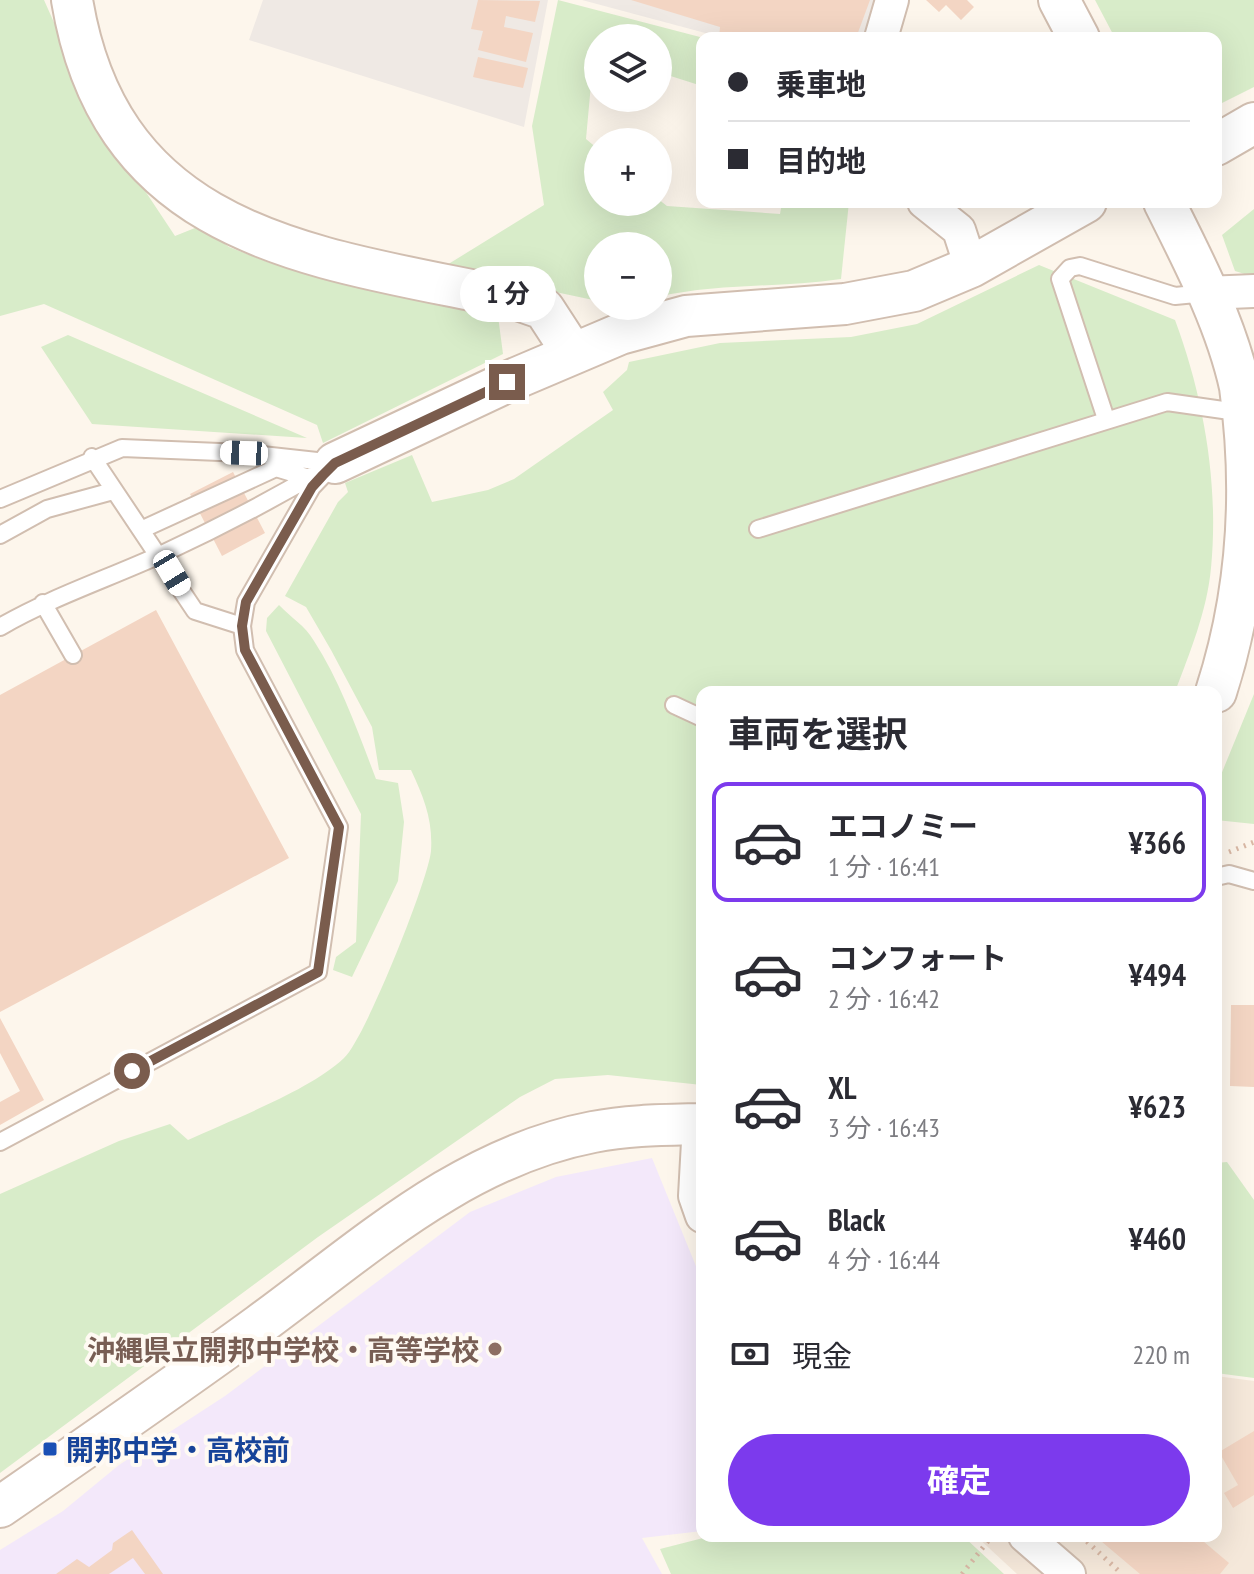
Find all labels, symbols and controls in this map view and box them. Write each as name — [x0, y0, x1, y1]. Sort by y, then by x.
map controls — [584, 24, 672, 320]
button: layers — [584, 24, 672, 112]
text: 乗車地 — [776, 64, 866, 103]
button: + — [584, 128, 672, 216]
text: 目的地 — [776, 141, 866, 180]
button: − — [584, 232, 672, 320]
callout: 1 分 — [459, 266, 555, 322]
text: 1 分 — [486, 277, 530, 310]
route end — [489, 364, 525, 400]
car — [220, 440, 268, 466]
car — [149, 546, 195, 600]
text: 車両を選択 — [728, 710, 908, 757]
icon: car — [732, 806, 804, 878]
text: エコノミー — [828, 806, 978, 845]
text: ¥366 — [1129, 823, 1186, 862]
text: 1 分 · 16:41 — [828, 850, 940, 883]
icon: car — [732, 938, 804, 1010]
text: コンフォート — [828, 938, 1007, 977]
text: ¥494 — [1129, 955, 1186, 994]
text: 2 分 · 16:42 — [828, 982, 940, 1015]
route start — [114, 1053, 150, 1089]
text: XL — [828, 1068, 857, 1107]
icon: car — [732, 1070, 804, 1142]
text: ¥623 — [1129, 1087, 1186, 1126]
text: 3 分 · 16:43 — [828, 1111, 940, 1144]
text: Black — [828, 1200, 885, 1239]
icon: car — [732, 1202, 804, 1274]
text: ¥460 — [1129, 1219, 1186, 1258]
text: 4 分 · 16:44 — [828, 1243, 940, 1276]
place label: 沖縄県立開邦中学校・高等学校 — [87, 1331, 479, 1368]
icon: cash — [728, 1332, 772, 1376]
text: 現金 — [792, 1336, 852, 1375]
text: 220 m — [1132, 1338, 1190, 1371]
marker: 沖縄県立開邦中学校・高等学校 — [486, 1340, 504, 1358]
place label: 開邦中学・高校前 — [66, 1431, 290, 1468]
button: 確定 — [728, 1434, 1190, 1526]
marker: 開邦中学・高校前 — [41, 1440, 59, 1458]

